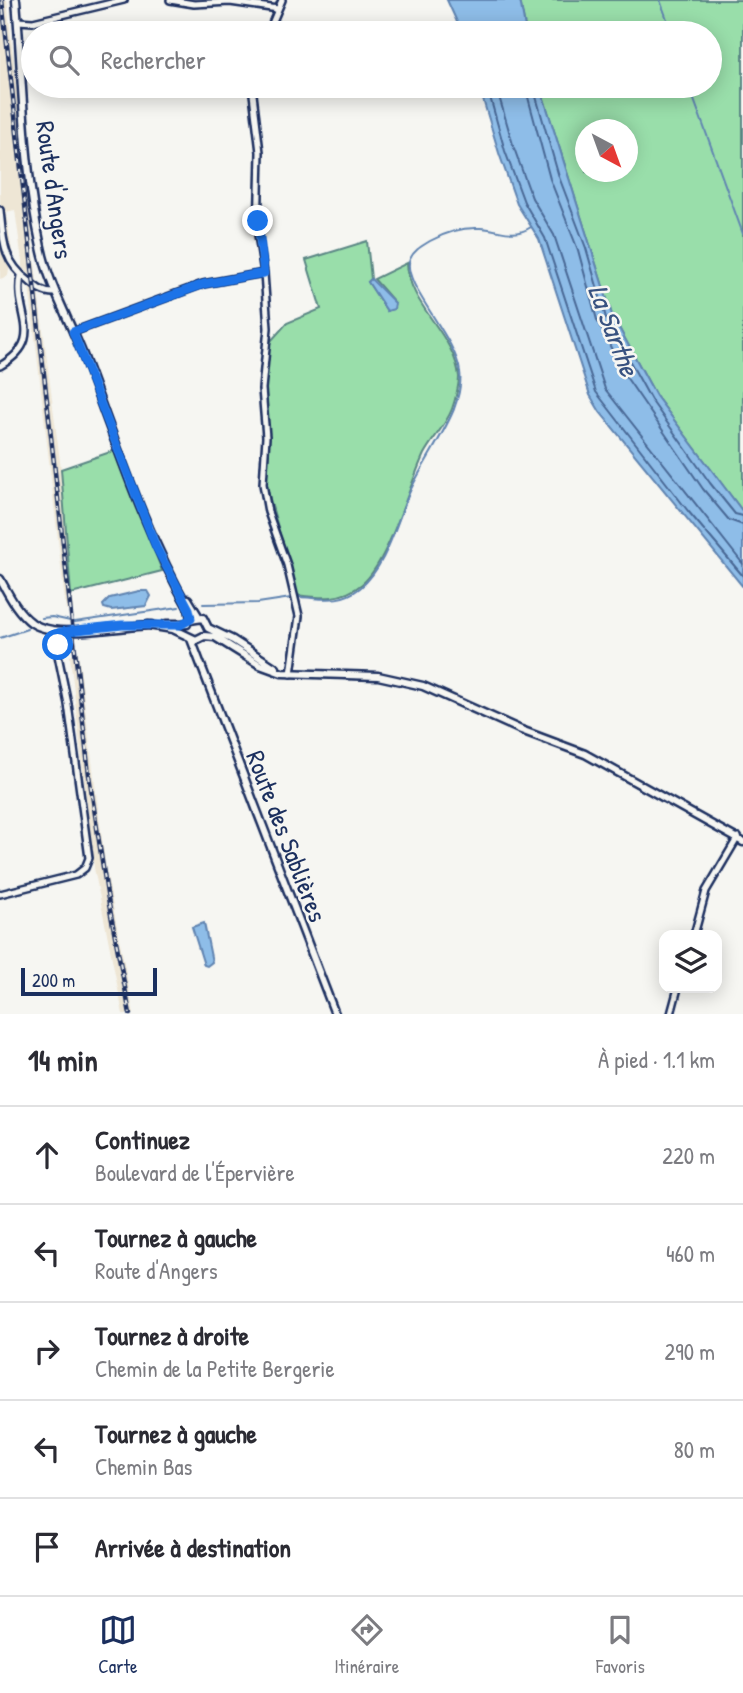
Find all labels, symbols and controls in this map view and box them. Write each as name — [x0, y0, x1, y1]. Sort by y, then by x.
search box — [21, 21, 722, 98]
icon: search — [45, 41, 83, 79]
text: Rechercher — [101, 42, 206, 77]
street label: Route d'Angers — [28, 119, 82, 261]
north arrow — [575, 119, 638, 182]
route end — [242, 205, 273, 236]
water label: La Sarthe — [579, 279, 649, 383]
route start — [42, 629, 73, 660]
street label: Route des Sablières — [238, 745, 336, 927]
map controls — [659, 930, 722, 993]
button: layers — [659, 930, 722, 993]
scale bar — [21, 965, 158, 997]
text: 200 m — [32, 967, 75, 993]
text: 14 min — [28, 1040, 98, 1080]
text: À pied · 1.1 km — [598, 1044, 715, 1075]
text: Continuez — [95, 1122, 190, 1157]
icon: ahead — [28, 1136, 66, 1174]
text: 220 m — [662, 1140, 715, 1171]
text: Boulevard de l'Épervière — [95, 1157, 295, 1188]
text: Tournez à gauche — [95, 1220, 257, 1255]
icon: left — [28, 1234, 66, 1272]
text: 460 m — [666, 1238, 715, 1269]
text: Route d'Angers — [95, 1255, 218, 1286]
text: Tournez à droite — [95, 1318, 249, 1353]
icon: right — [28, 1332, 66, 1370]
text: 290 m — [665, 1336, 715, 1367]
text: Chemin de la Petite Bergerie — [95, 1353, 335, 1384]
text: Tournez à gauche — [95, 1416, 257, 1451]
icon: left — [28, 1430, 66, 1468]
text: 80 m — [674, 1434, 715, 1465]
text: Chemin Bas — [95, 1451, 192, 1482]
icon: arrive — [28, 1528, 66, 1566]
text: Arrivée à destination — [95, 1530, 291, 1565]
tab: Carte — [98, 1611, 138, 1679]
tab: Itinéraire — [334, 1611, 399, 1679]
tab: Favoris — [596, 1611, 645, 1679]

